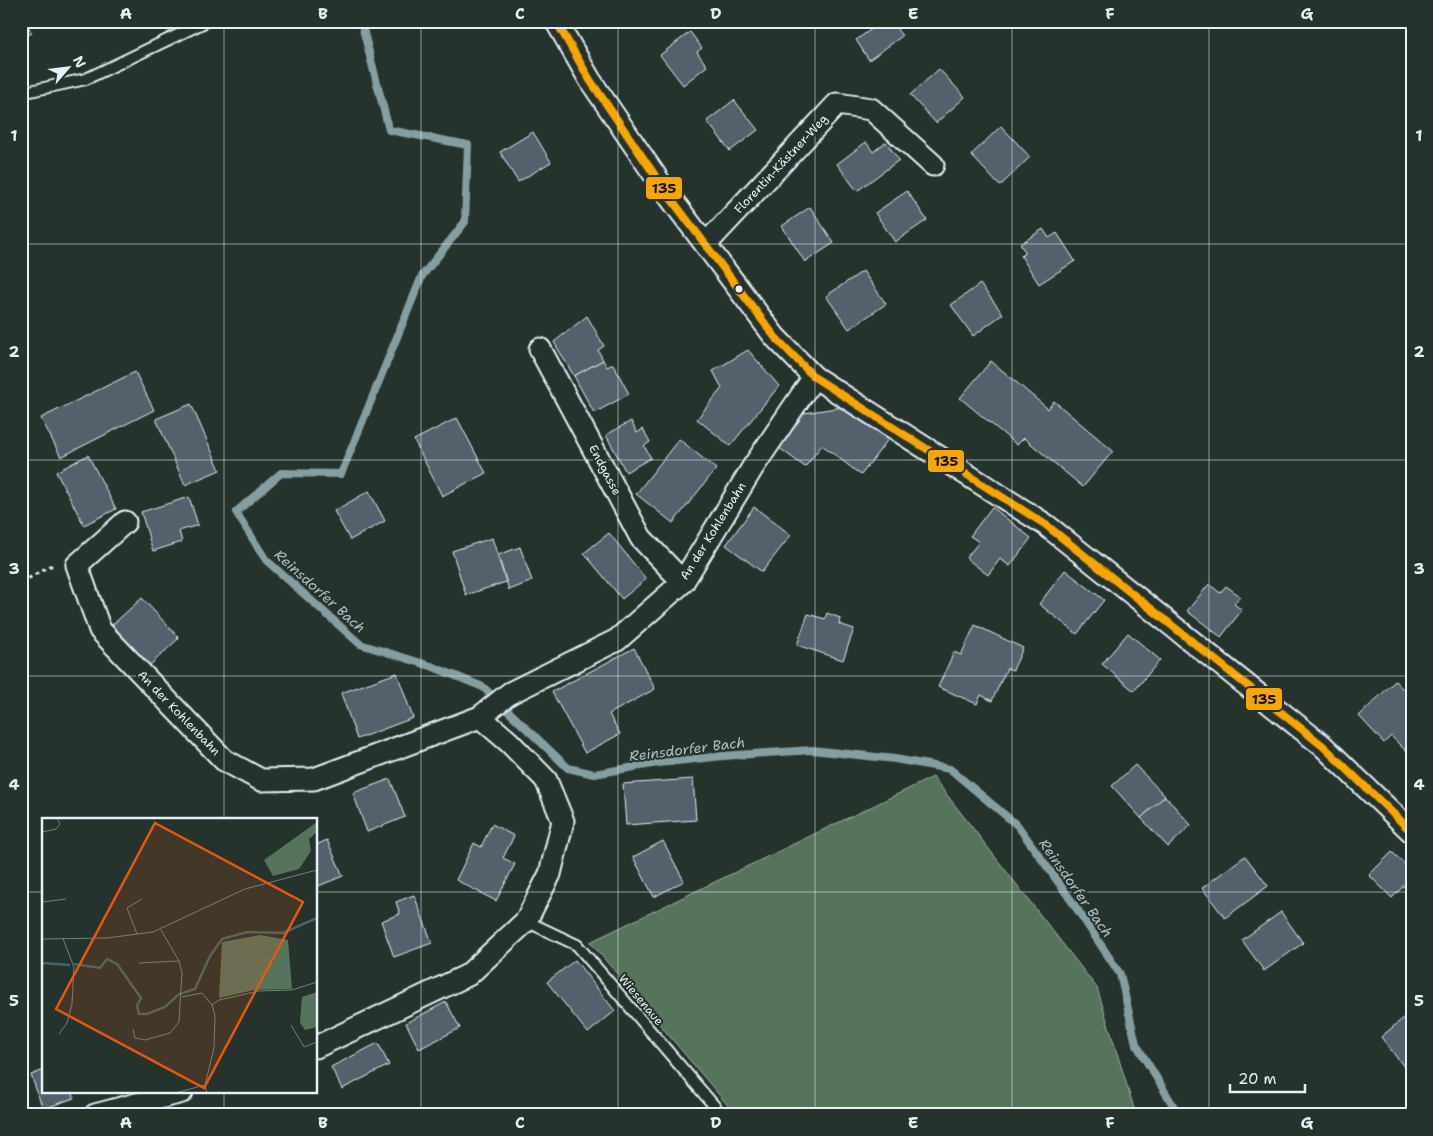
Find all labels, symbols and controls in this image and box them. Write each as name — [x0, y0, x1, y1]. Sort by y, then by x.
text: A — [120, 3, 132, 24]
text: B — [318, 3, 328, 24]
text: C — [515, 3, 525, 24]
text: D — [710, 3, 722, 24]
text: E — [908, 3, 918, 24]
text: F — [1105, 3, 1115, 24]
text: G — [1301, 3, 1314, 24]
north arrow — [42, 42, 92, 92]
text: N — [69, 53, 90, 71]
street label: Florentin-Kästner-Weg — [731, 111, 831, 217]
text: 1 — [10, 125, 18, 146]
text: 1 — [1415, 125, 1423, 146]
line badge: 135 — [645, 176, 683, 200]
text: 135 — [652, 179, 677, 197]
unlabelled marker — [734, 284, 744, 294]
text: 2 — [8, 341, 20, 362]
text: 2 — [1413, 341, 1425, 362]
street label: Endgasse — [585, 442, 625, 498]
line badge: 135 — [927, 449, 965, 473]
text: 135 — [934, 452, 959, 470]
street label: An der Kohlenbahn — [676, 479, 750, 583]
water label: Reinsdorfer Bach — [271, 545, 369, 637]
text: 3 — [8, 558, 20, 579]
text: 3 — [1413, 558, 1425, 579]
street label: An der Kohlenbahn — [134, 667, 224, 759]
line badge: 135 — [1245, 687, 1283, 711]
text: 135 — [1252, 690, 1277, 708]
water label: Reinsdorfer Bach — [628, 733, 746, 765]
text: 4 — [8, 774, 20, 795]
text: 4 — [1413, 774, 1425, 795]
inset map — [42, 818, 318, 1094]
water label: Reinsdorfer Bach — [1035, 835, 1117, 941]
street label: Wiesenaue — [615, 971, 667, 1029]
text: 5 — [9, 990, 19, 1011]
text: 5 — [1414, 990, 1424, 1011]
scale bar — [1230, 1061, 1306, 1093]
text: 20 m — [1238, 1069, 1277, 1089]
text: A — [120, 1112, 132, 1133]
text: B — [318, 1112, 328, 1133]
text: C — [515, 1112, 525, 1133]
text: D — [710, 1112, 722, 1133]
text: E — [908, 1112, 918, 1133]
text: F — [1105, 1112, 1115, 1133]
text: G — [1301, 1112, 1314, 1133]

